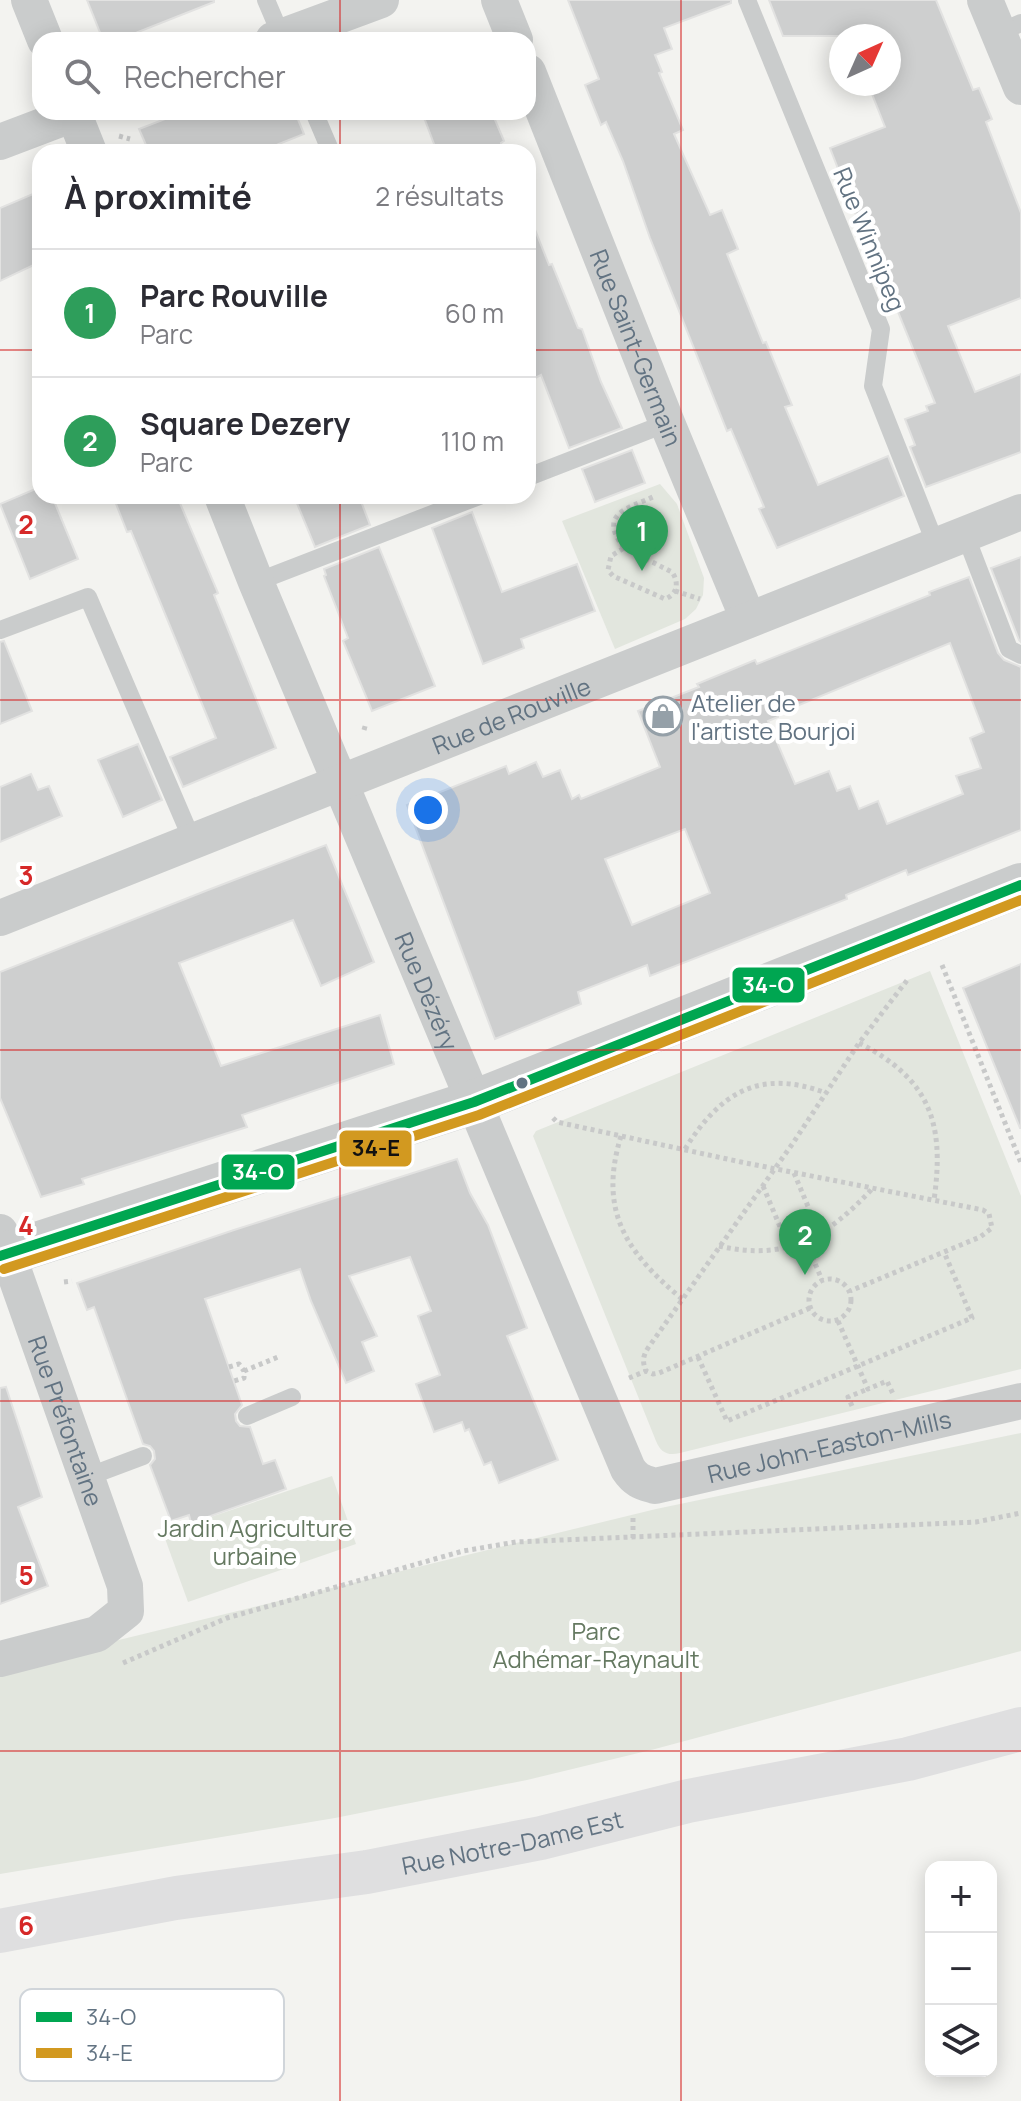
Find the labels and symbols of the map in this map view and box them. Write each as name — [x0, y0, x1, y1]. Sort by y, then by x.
north arrow — [829, 24, 901, 96]
street label: Rue Winnipeg — [826, 162, 914, 316]
street label: Rue Saint-Germain — [583, 244, 691, 451]
pin: 1 — [616, 505, 668, 571]
text: 2 — [18, 506, 34, 542]
street label: Rue de Rouville — [427, 668, 595, 761]
place label: Atelier de l'artiste Bourjoi — [691, 686, 856, 747]
shop icon: Atelier de l'artiste Bourjoi — [642, 695, 684, 737]
your location — [408, 790, 448, 830]
text: 3 — [18, 857, 34, 893]
street label: Rue Dézéry — [388, 927, 467, 1056]
line badge: 34-O — [731, 966, 806, 1004]
text: 34-O — [742, 970, 794, 1000]
unlabelled marker — [514, 1075, 530, 1091]
line badge: 34-E — [338, 1129, 413, 1168]
text: 34-E — [352, 1133, 400, 1163]
line badge: 34-O — [220, 1153, 296, 1191]
text: 34-O — [232, 1157, 284, 1187]
text: 4 — [18, 1207, 34, 1243]
pin: 2 — [779, 1209, 831, 1275]
street label: Rue Préfontaine — [21, 1331, 112, 1510]
street label: Rue John-Easton-Mills — [704, 1401, 954, 1490]
park label: Jardin Agriculture urbaine — [158, 1511, 352, 1572]
text: 5 — [18, 1557, 34, 1593]
park label: Parc Adhémar-Raynault — [492, 1614, 700, 1675]
street label: Rue Notre-Dame Est — [399, 1802, 626, 1881]
text: 6 — [18, 1907, 34, 1943]
legend — [20, 1989, 284, 2081]
text: 34-O — [86, 2002, 136, 2032]
text: 34-E — [86, 2038, 133, 2068]

